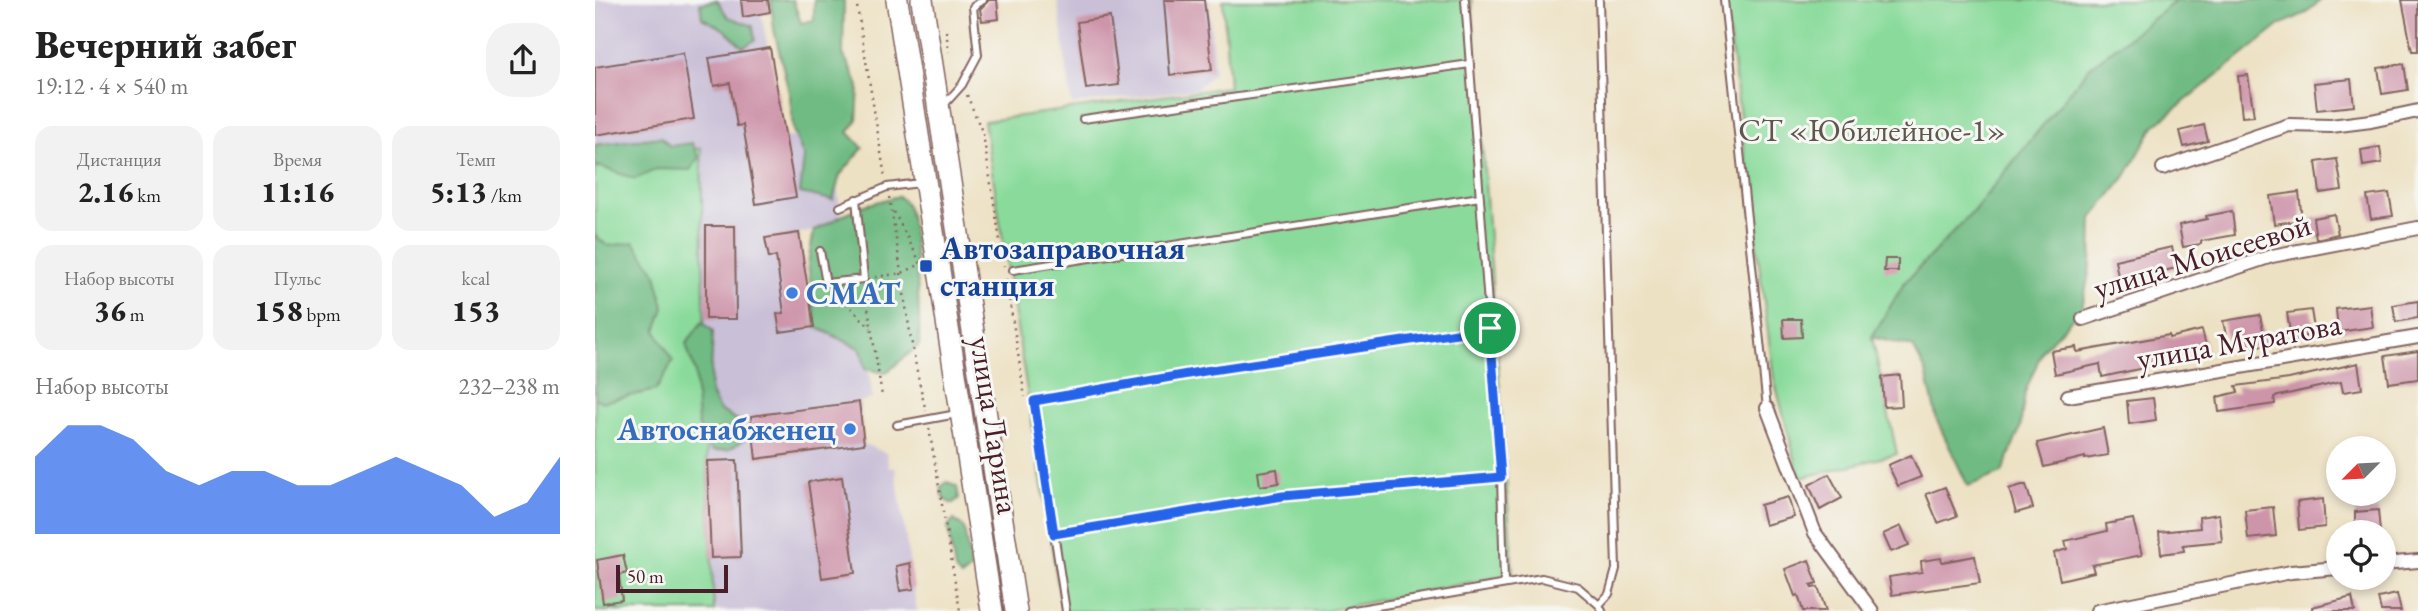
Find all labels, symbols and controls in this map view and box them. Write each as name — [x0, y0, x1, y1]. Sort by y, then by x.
text: Вечерний забег — [35, 20, 296, 69]
button: share — [486, 23, 560, 97]
text: 19:12 · 4 × 540 m — [35, 71, 188, 101]
park label: СТ «Юбилейное-1» — [1738, 109, 2006, 151]
text: Дистанция — [77, 147, 162, 172]
text: Время — [273, 147, 322, 172]
text: Темп — [456, 147, 496, 172]
text: 2.16 — [77, 172, 133, 211]
text: 11:16 — [261, 172, 334, 211]
text: 5:13 — [430, 172, 487, 211]
text: km — [133, 183, 161, 208]
text: /km — [487, 183, 522, 208]
street label: улица Моисеевой — [2088, 203, 2316, 309]
place label: Автозаправочная станция — [939, 227, 1185, 306]
marker: Автозаправочная станция — [918, 258, 934, 274]
text: Набор высоты — [64, 266, 174, 291]
text: Пульс — [273, 266, 322, 291]
text: kcal — [462, 266, 490, 291]
place label: СМАТ — [806, 272, 901, 314]
marker: СМАТ — [784, 285, 800, 301]
text: 36 — [94, 291, 126, 330]
text: 158 — [254, 291, 303, 330]
text: 153 — [452, 291, 500, 330]
pin — [1460, 298, 1520, 358]
text: m — [126, 302, 145, 327]
text: bpm — [303, 302, 341, 327]
street label: улица Муратова — [2134, 302, 2345, 380]
icon: arrive — [1471, 309, 1509, 347]
street label: улица Ларина — [960, 333, 1030, 517]
text: Набор высоты — [35, 371, 169, 401]
text: 232–238 m — [459, 371, 560, 401]
place label: Автоснабженец — [616, 408, 836, 450]
marker: Автоснабженец — [842, 421, 858, 437]
north arrow — [2326, 436, 2396, 506]
map controls — [2326, 436, 2396, 590]
button: locate — [2326, 520, 2396, 590]
scale bar — [616, 562, 728, 594]
text: 50 m — [627, 564, 664, 589]

